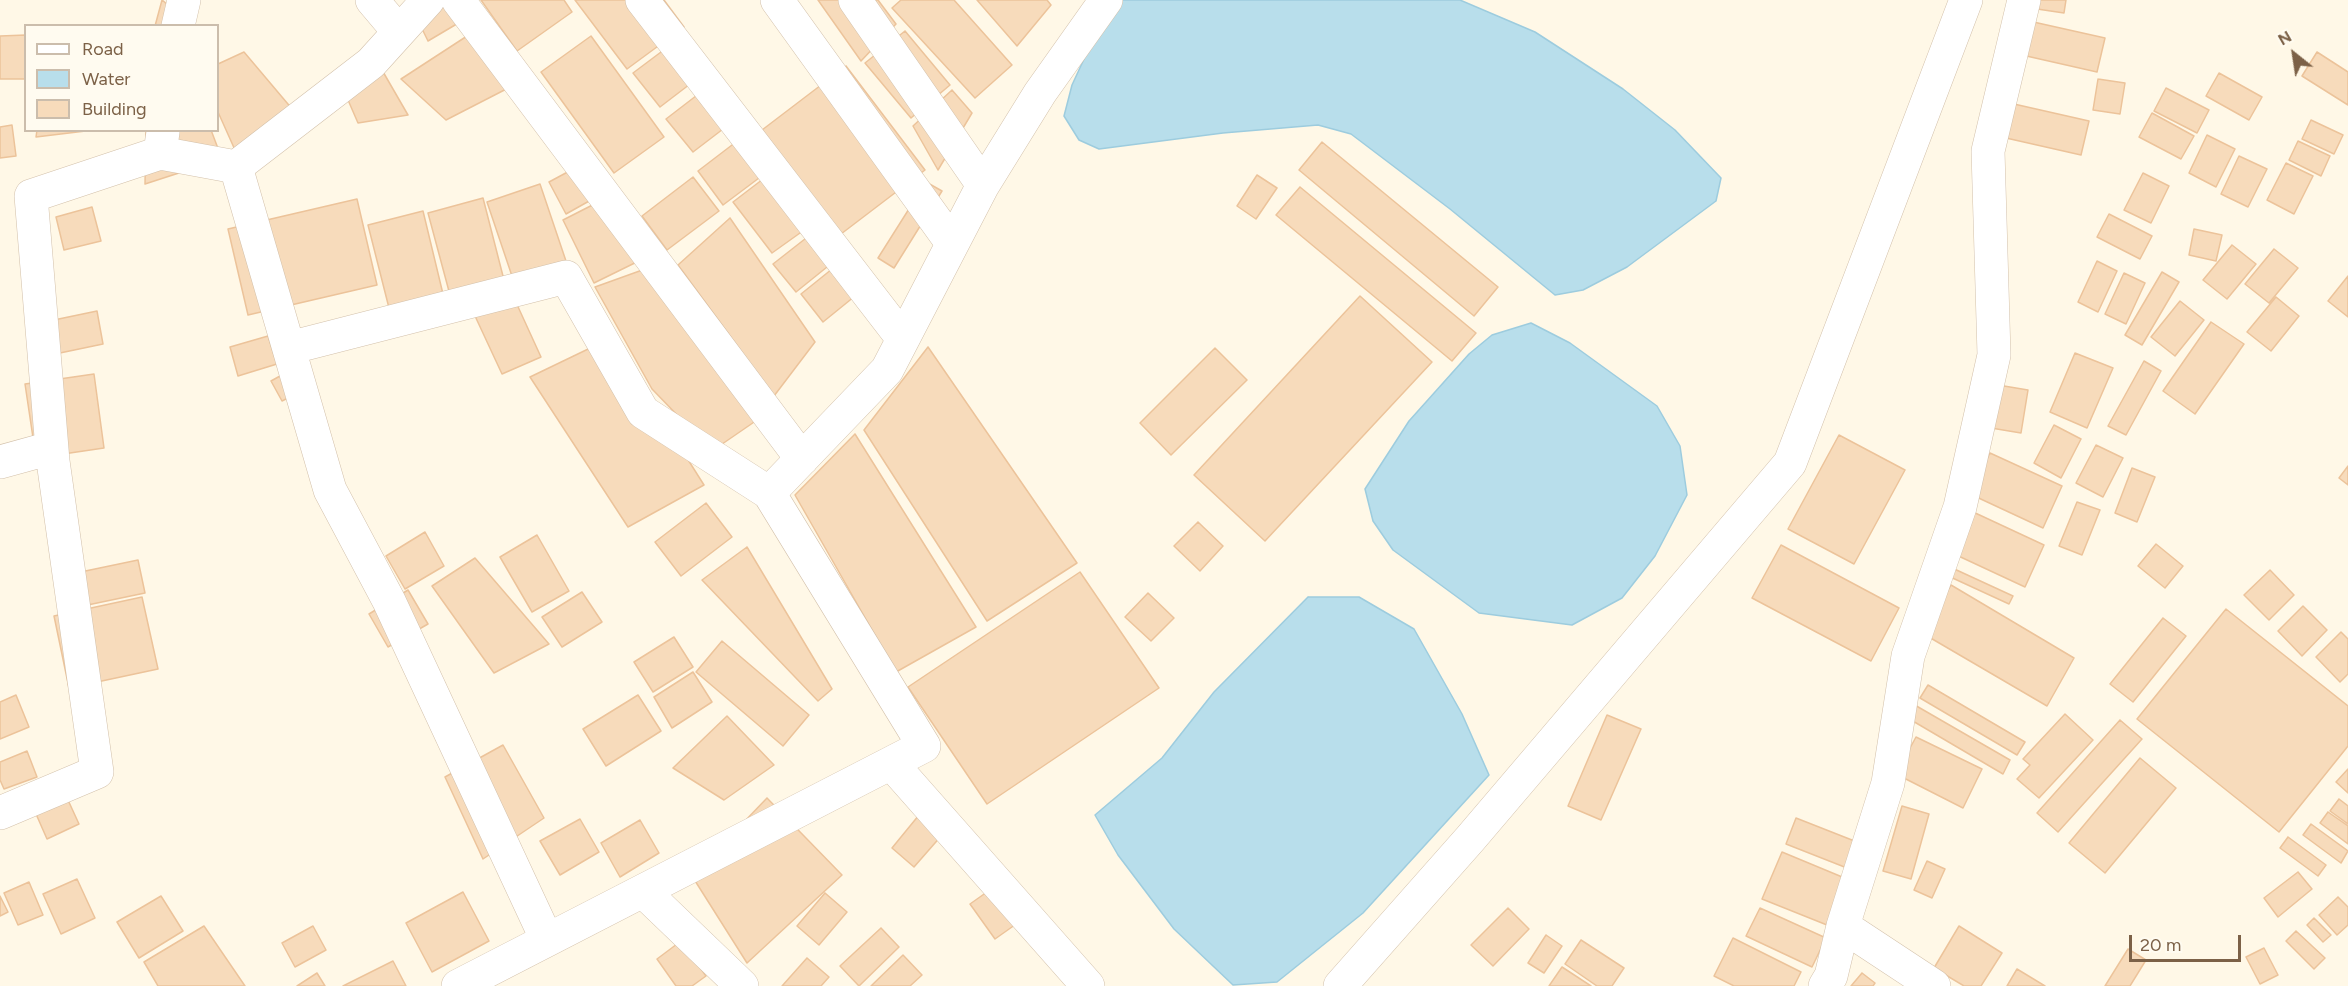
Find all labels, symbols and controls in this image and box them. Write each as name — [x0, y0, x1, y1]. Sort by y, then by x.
legend — [24, 24, 219, 132]
north arrow — [2264, 24, 2324, 84]
text: N — [2275, 27, 2295, 49]
text: Road — [82, 38, 123, 60]
text: Water — [82, 68, 130, 90]
text: Building — [82, 98, 147, 120]
scale bar — [2132, 923, 2244, 961]
text: 20 m — [2140, 934, 2181, 956]

